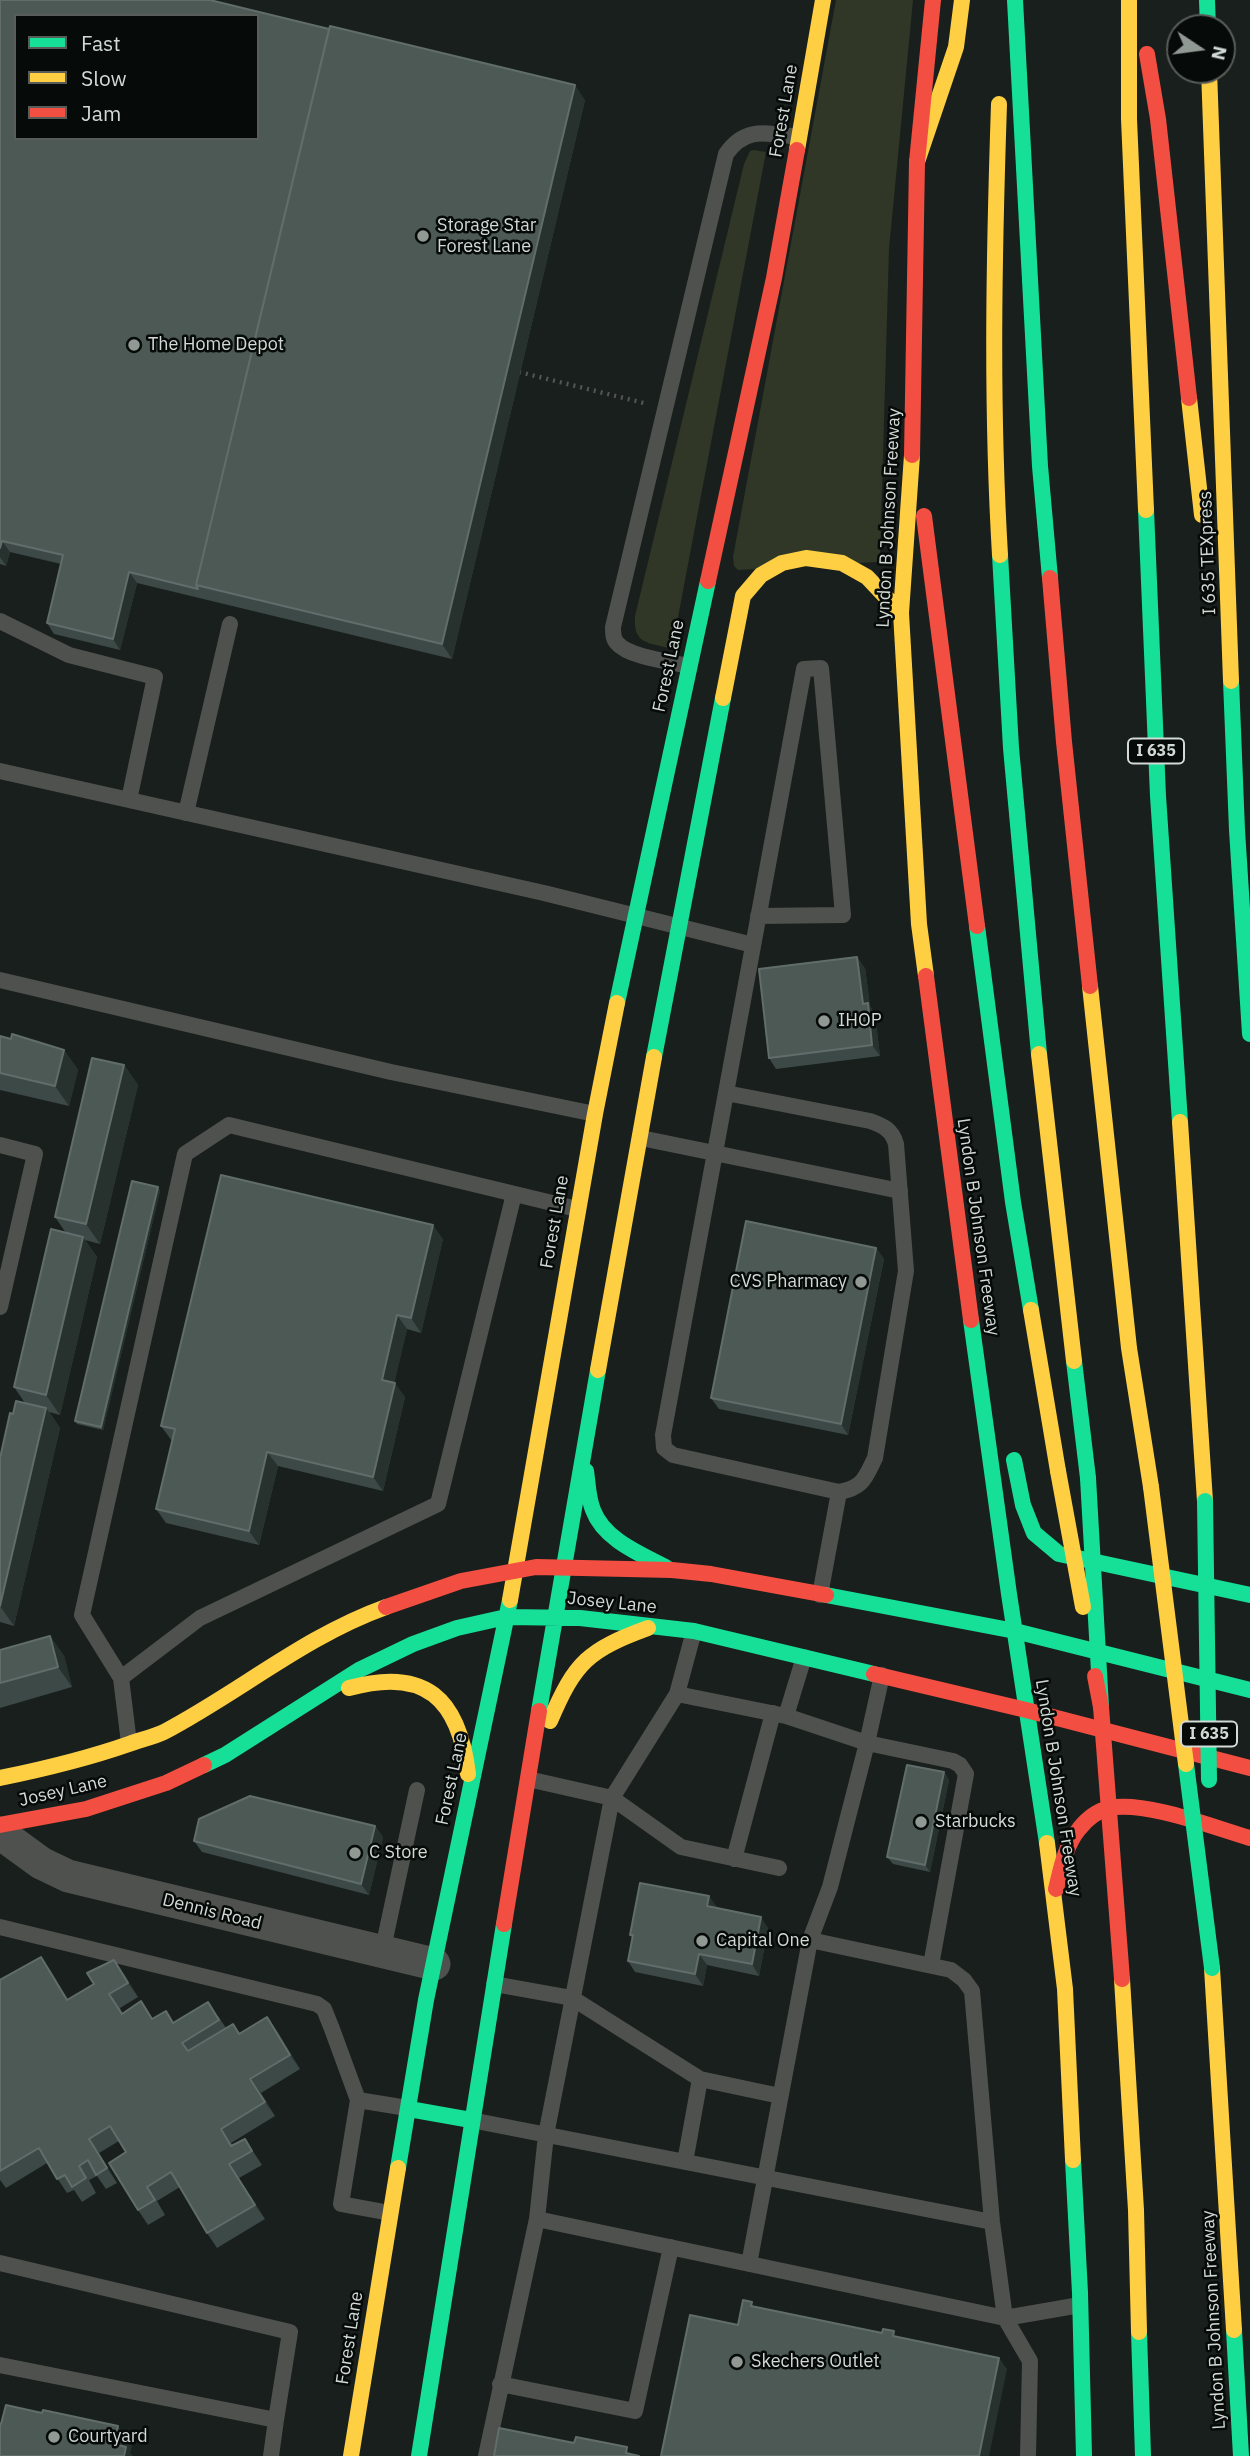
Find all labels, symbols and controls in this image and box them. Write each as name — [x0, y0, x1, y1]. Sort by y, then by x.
legend — [14, 14, 259, 140]
north arrow — [1166, 14, 1236, 84]
text: Fast — [81, 29, 121, 57]
text: N — [1206, 44, 1233, 63]
street label: Forest Lane — [765, 63, 803, 159]
text: Slow — [81, 64, 127, 92]
text: Jam — [81, 99, 121, 127]
place label: Storage Star Forest Lane — [437, 215, 536, 258]
marker: Storage Star Forest Lane — [415, 228, 431, 244]
place label: The Home Depot — [148, 334, 284, 356]
marker: The Home Depot — [126, 337, 142, 353]
street label: Lyndon B Johnson Freeway — [872, 408, 906, 628]
street label: I 635 TEXpress — [1195, 491, 1221, 615]
street label: Forest Lane — [649, 618, 689, 714]
road number: I 635 — [1128, 738, 1184, 764]
place label: IHOP — [838, 1010, 882, 1032]
marker: IHOP — [816, 1013, 832, 1029]
street label: Lyndon B Johnson Freeway — [952, 1117, 1004, 1337]
street label: Forest Lane — [536, 1174, 574, 1270]
place label: CVS Pharmacy — [730, 1271, 847, 1293]
marker: CVS Pharmacy — [853, 1274, 869, 1290]
street label: Josey Lane — [566, 1588, 658, 1618]
street label: Lyndon B Johnson Freeway — [1030, 1678, 1086, 1898]
road number: I 635 — [1181, 1722, 1237, 1746]
street label: Forest Lane — [432, 1731, 472, 1827]
street label: Josey Lane — [17, 1770, 109, 1812]
place label: Starbucks — [935, 1811, 1016, 1833]
marker: Starbucks — [913, 1814, 929, 1830]
place label: C Store — [369, 1842, 428, 1864]
marker: C Store — [347, 1845, 363, 1861]
street label: Dennis Road — [160, 1889, 264, 1935]
place label: Capital One — [716, 1930, 810, 1952]
marker: Capital One — [694, 1933, 710, 1949]
street label: Lyndon B Johnson Freeway — [1197, 2210, 1231, 2430]
street label: Forest Lane — [332, 2290, 368, 2386]
place label: Skechers Outlet — [751, 2351, 880, 2373]
marker: Skechers Outlet — [729, 2354, 745, 2370]
place label: Courtyard — [68, 2426, 148, 2448]
marker: Courtyard — [46, 2429, 62, 2445]

